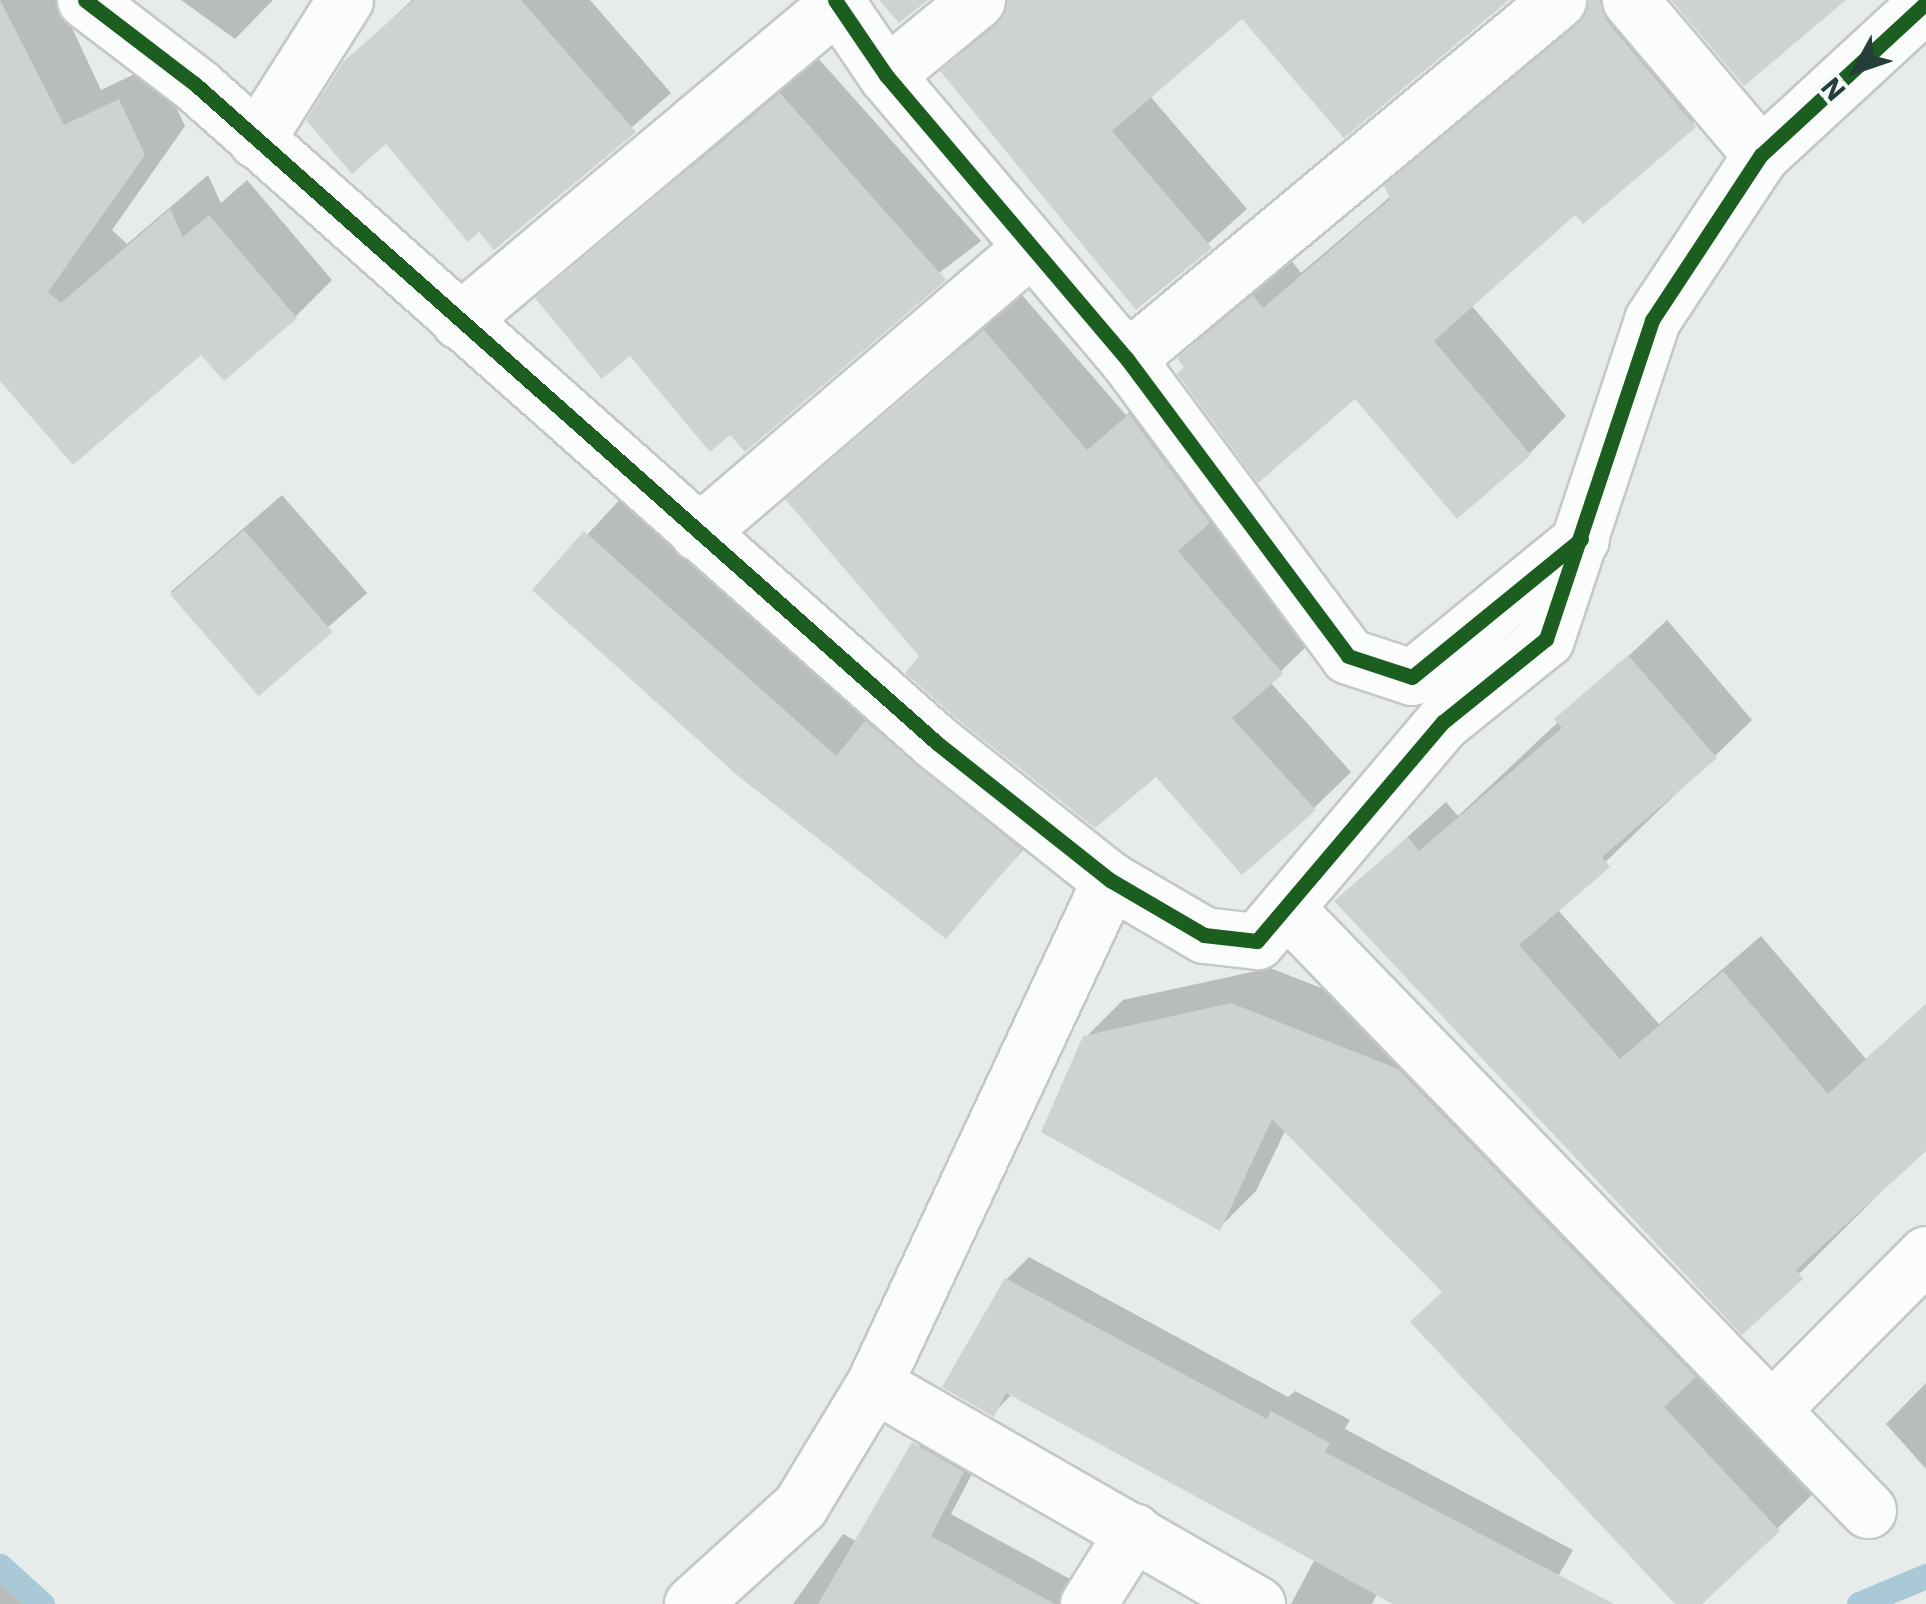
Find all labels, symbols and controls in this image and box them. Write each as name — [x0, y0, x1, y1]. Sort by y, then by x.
north arrow — [1806, 20, 1906, 120]
text: N — [1812, 70, 1853, 109]

